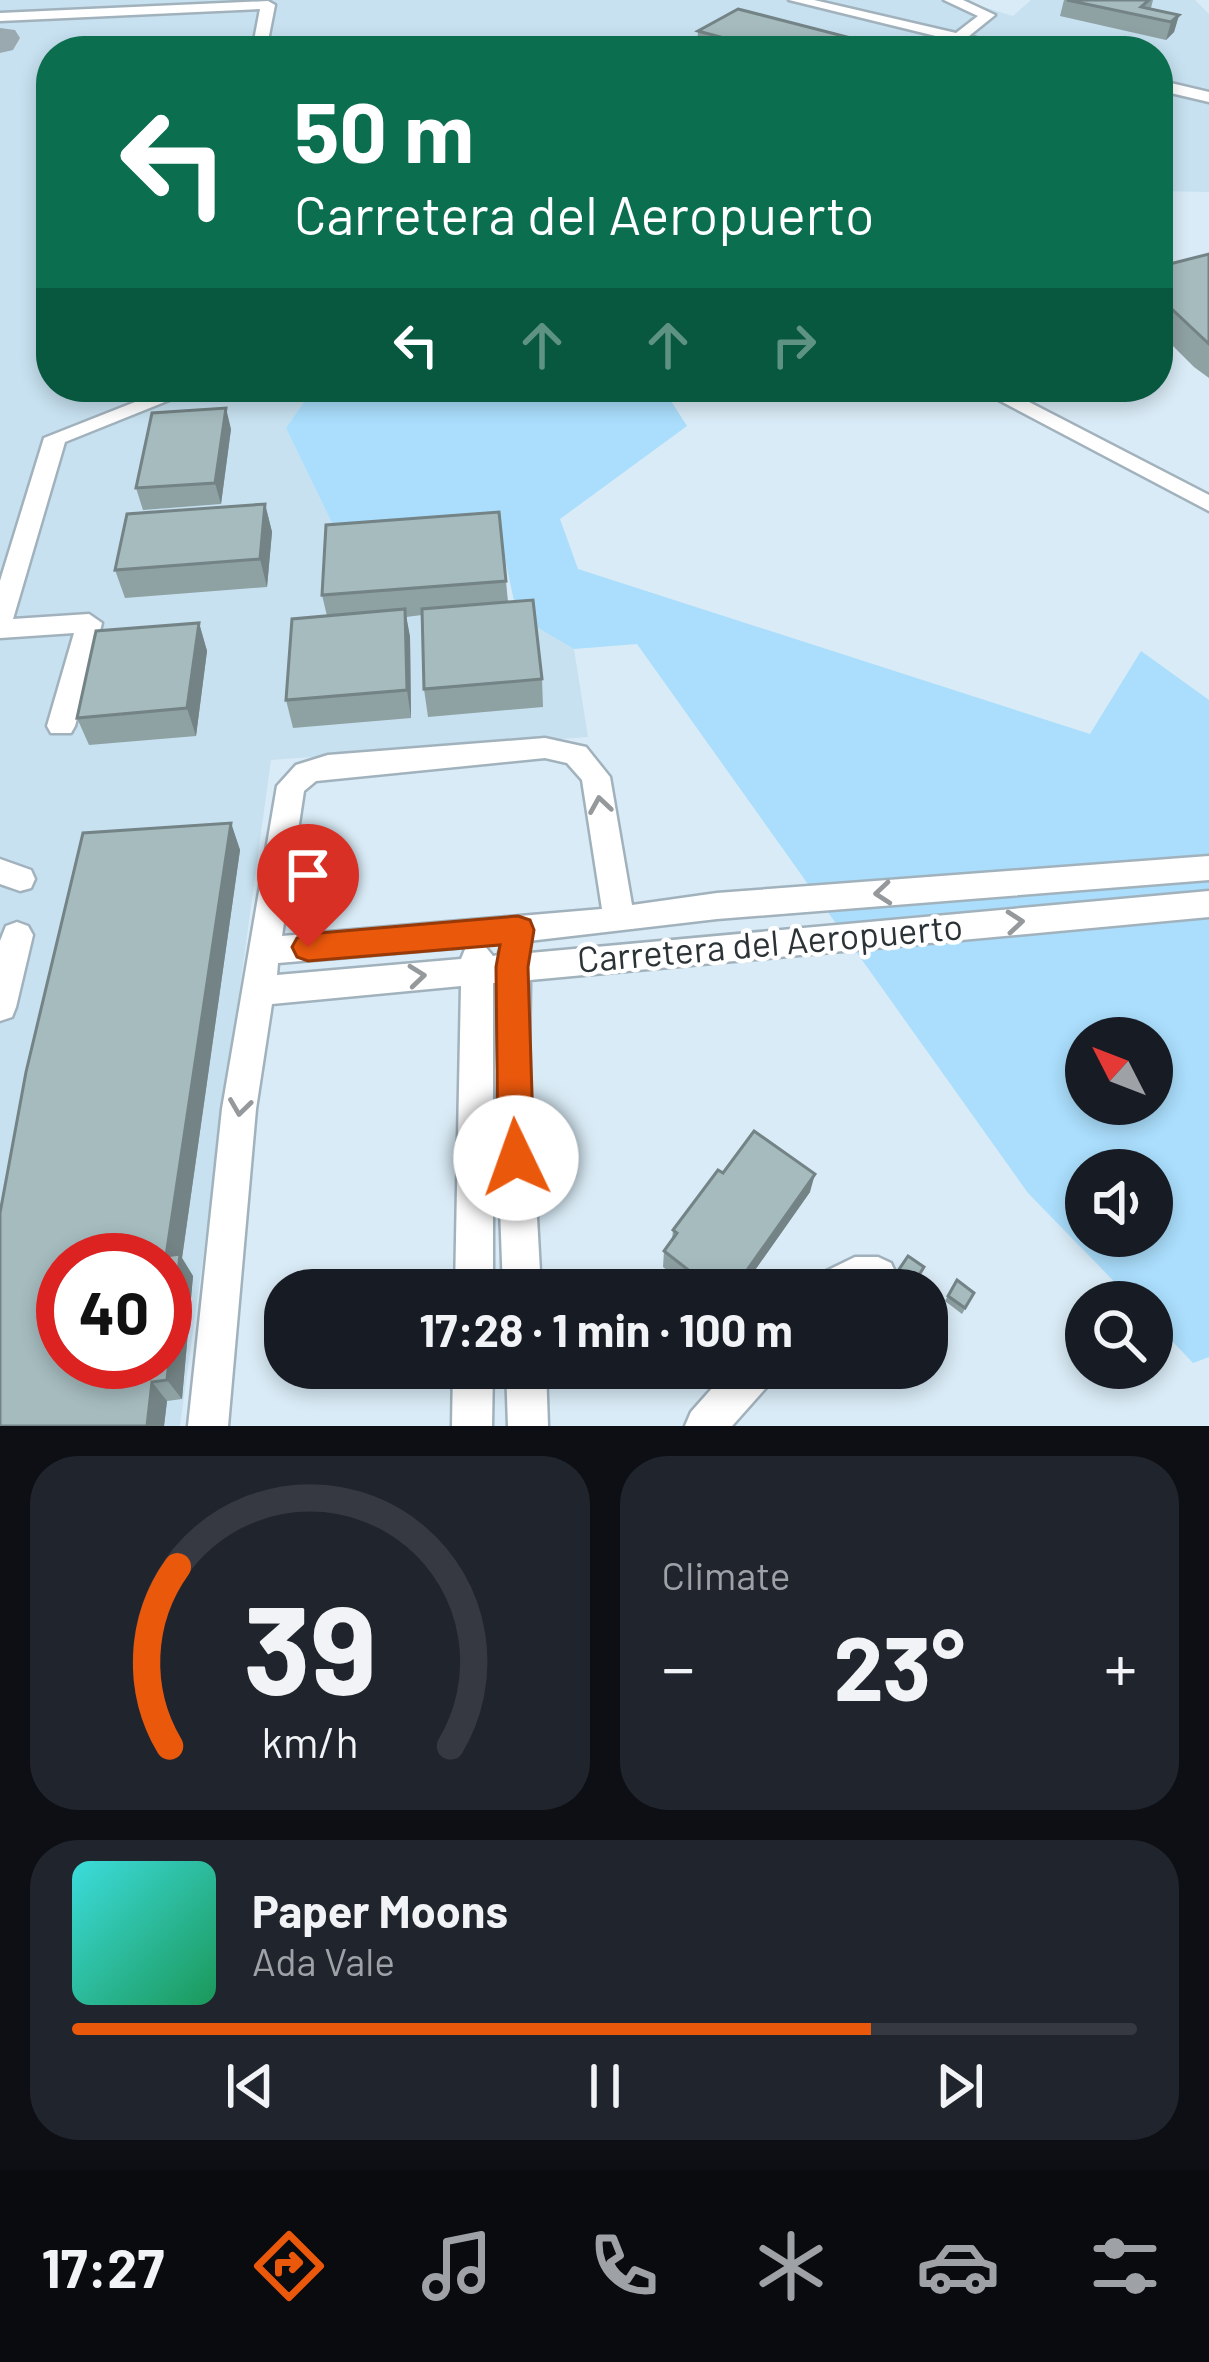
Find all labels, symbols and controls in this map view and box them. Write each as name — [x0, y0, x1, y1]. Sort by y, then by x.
text: 50 m — [294, 79, 474, 180]
icon: left — [96, 84, 252, 240]
text: Carretera del Aeropuerto — [294, 181, 874, 246]
icon: left — [383, 312, 449, 378]
icon: ahead — [509, 312, 575, 378]
icon: ahead — [635, 312, 701, 378]
icon: right — [761, 312, 827, 378]
one-way arrow — [589, 795, 614, 815]
pin — [257, 824, 359, 947]
icon: arrive — [275, 842, 341, 908]
one-way arrow — [873, 880, 892, 905]
street label: Carretera del Aeropuerto — [575, 903, 964, 980]
one-way arrow — [1006, 909, 1025, 935]
one-way arrow — [408, 964, 427, 989]
north arrow — [1065, 1017, 1173, 1125]
map controls — [1065, 1017, 1173, 1389]
position arrow — [453, 1095, 579, 1221]
one-way arrow — [228, 1097, 254, 1116]
button: sound — [1065, 1149, 1173, 1257]
speed limit sign: 40 — [36, 1233, 192, 1389]
button: search — [1065, 1281, 1173, 1389]
text: 17:28 · 1 min · 100 m — [419, 1302, 793, 1356]
text: Climate — [662, 1551, 791, 1598]
text: 39 — [243, 1570, 377, 1720]
text: 23° — [833, 1611, 965, 1719]
text: − — [662, 1626, 695, 1705]
text: + — [1104, 1626, 1137, 1705]
text: km/h — [261, 1715, 358, 1767]
text: Paper Moons — [252, 1883, 508, 1937]
text: Ada Vale — [252, 1937, 395, 1984]
icon: previous — [217, 2053, 283, 2119]
icon: pause — [572, 2053, 638, 2119]
icon: next — [927, 2053, 993, 2119]
icon: directions — [247, 2224, 331, 2308]
icon: music — [415, 2224, 499, 2308]
icon: phone — [582, 2224, 666, 2308]
icon: climate — [749, 2224, 833, 2308]
icon: car — [916, 2224, 1000, 2308]
icon: filters — [1083, 2224, 1167, 2308]
text: 17:27 — [42, 2234, 164, 2299]

